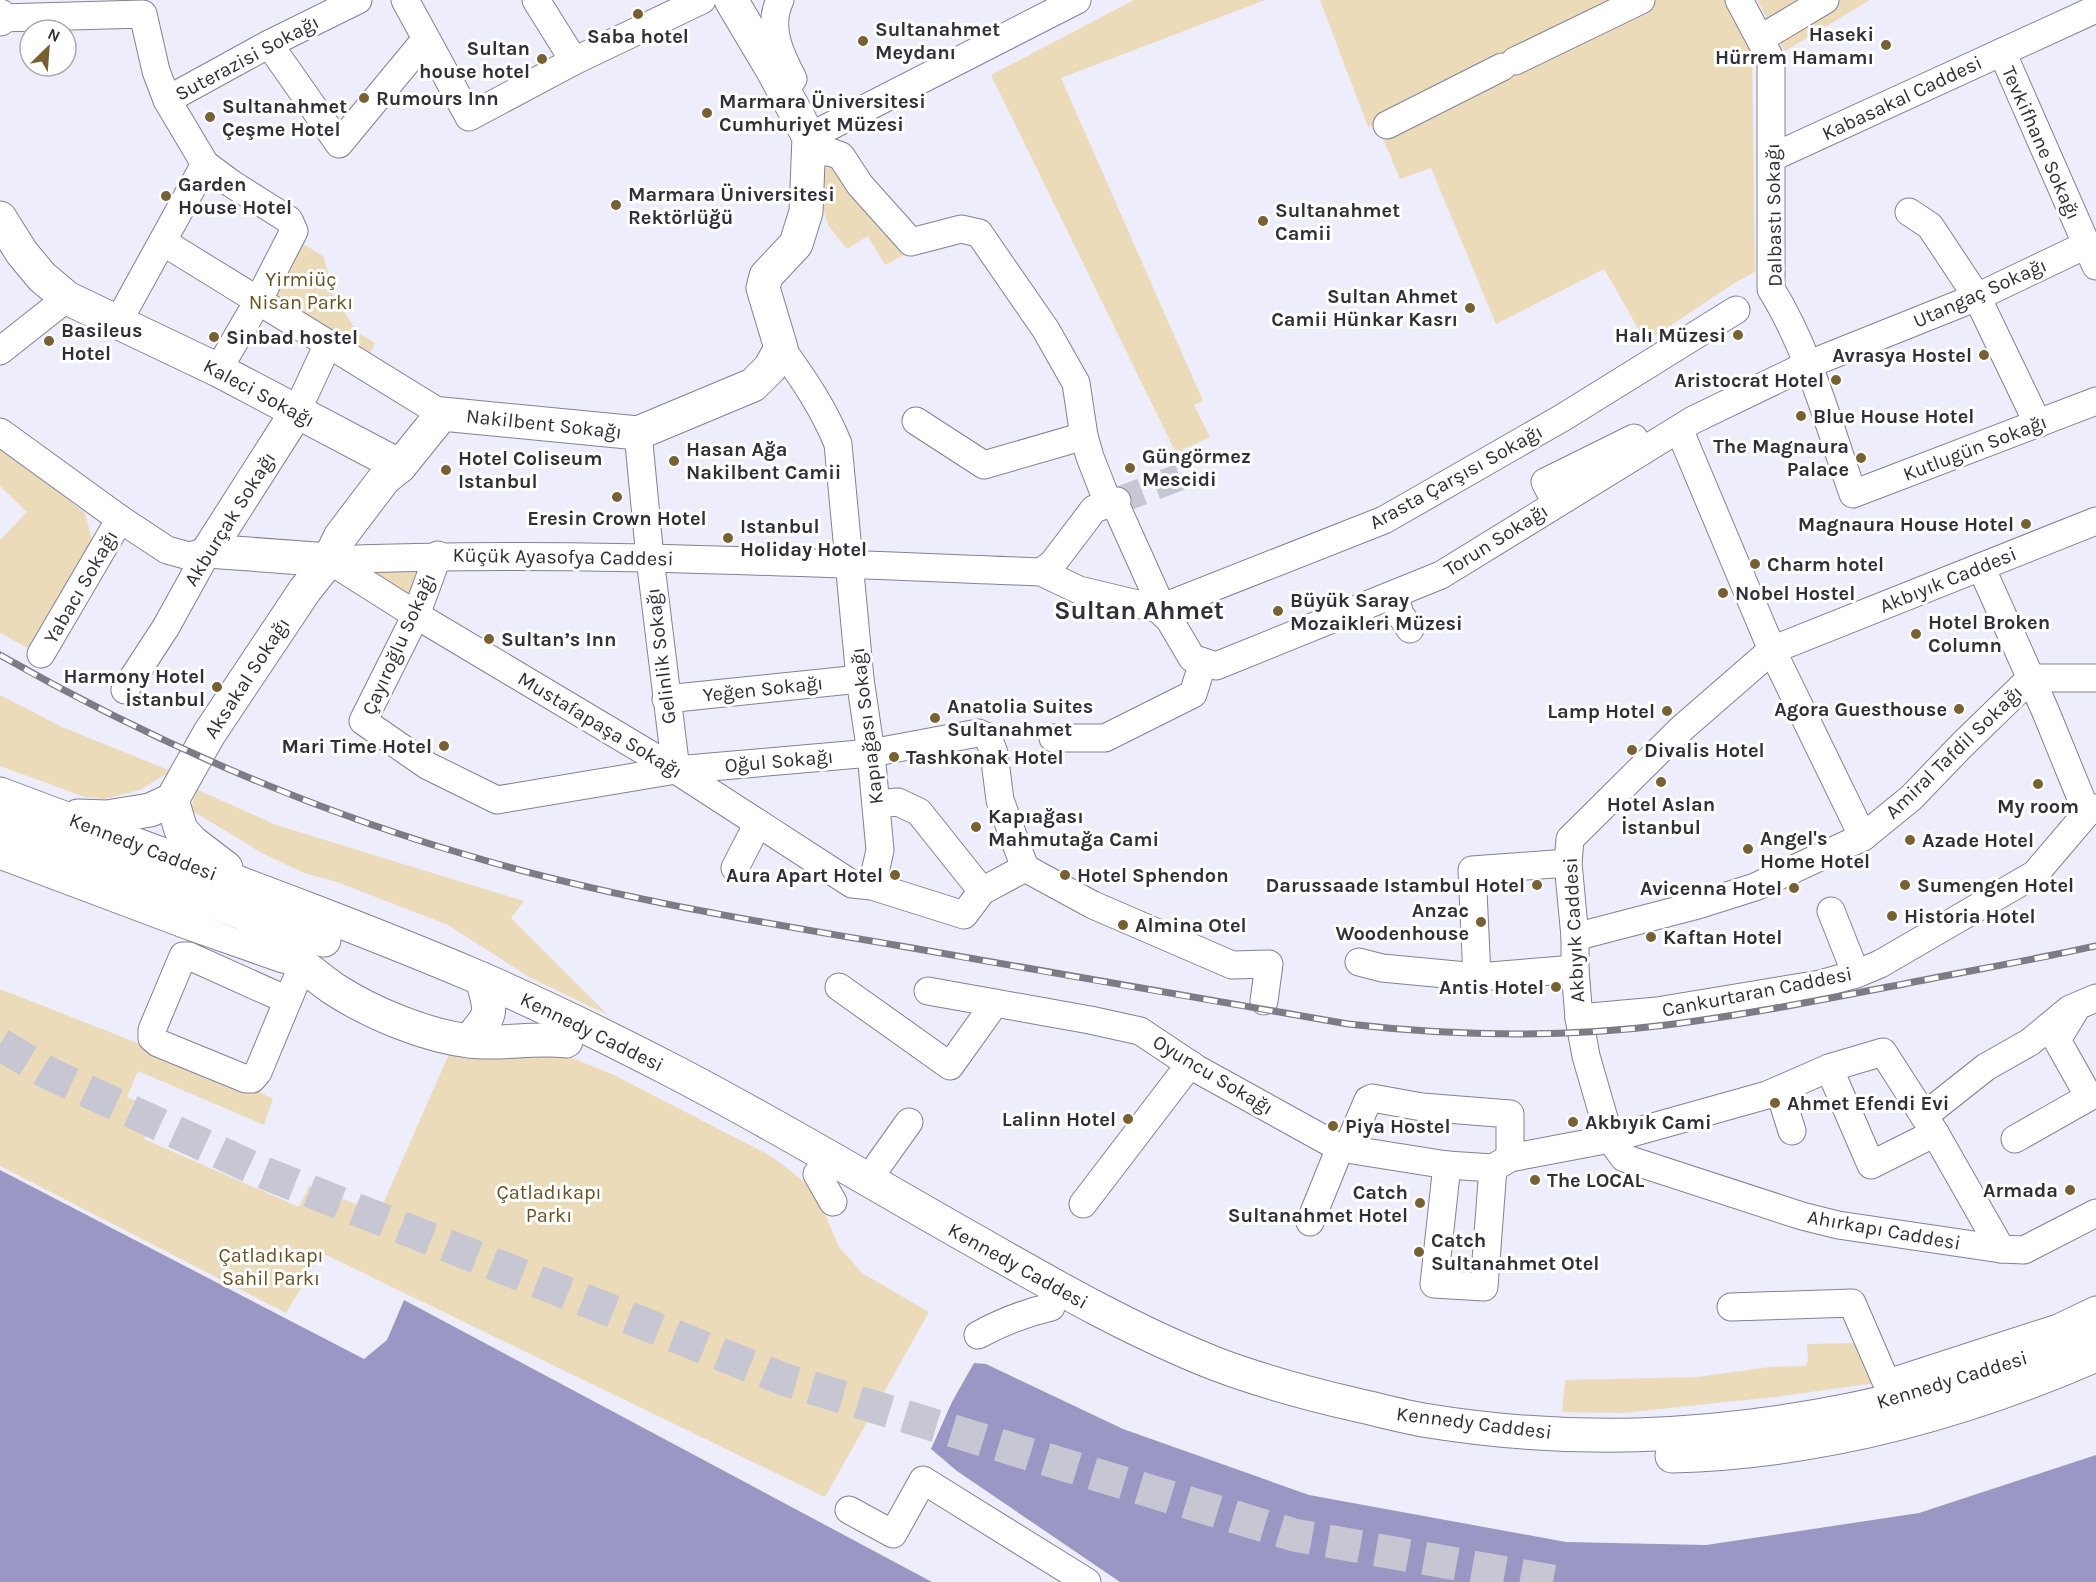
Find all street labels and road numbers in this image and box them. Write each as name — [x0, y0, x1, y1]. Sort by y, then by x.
street label: Suterazisi Sokağı — [171, 10, 323, 106]
street label: Kabasakal Caddesi — [1818, 51, 1986, 145]
street label: Tevkifhane Sokağı — [1997, 63, 2085, 223]
street label: Dalbastı Sokağı — [1761, 143, 1787, 287]
street label: Utangaç Sokağı — [1910, 253, 2050, 333]
street label: Kaleci Sokağı — [199, 354, 319, 432]
street label: Nakilbent Sokağı — [465, 404, 623, 444]
street label: Kutlugün Sokağı — [1900, 410, 2050, 486]
street label: Arasta Çarşısı Sokağı — [1365, 420, 1547, 534]
street label: Akburçak Sokağı — [179, 448, 281, 590]
street label: Torun Sokağı — [1440, 499, 1552, 581]
street label: Yabacı Sokağı — [39, 526, 123, 648]
street label: Akbıyık Caddesi — [1876, 542, 2020, 618]
street label: Küçük Ayasofya Caddesi — [452, 544, 674, 570]
street label: Çayıroğlu Sokağı — [357, 569, 441, 719]
street label: Gelinlik Sokağı — [641, 587, 681, 725]
street label: Aksakal Sokağı — [199, 613, 295, 743]
street label: Kapıağası Sokağı — [846, 646, 888, 806]
street label: Mustafapaşa Sokağı — [514, 667, 686, 783]
street label: Yeğen Sokağı — [702, 671, 824, 707]
street label: Amiral Tafdil Sokağı — [1881, 681, 2027, 823]
street label: Oğul Sokağı — [724, 745, 834, 777]
street label: Kennedy Caddesi — [66, 808, 220, 886]
street label: Akbıyık Caddesi — [1559, 857, 1589, 1003]
street label: Cankurtaran Caddesi — [1660, 962, 1854, 1022]
street label: Kennedy Caddesi — [517, 987, 667, 1077]
street label: Oyuncu Sokağı — [1149, 1030, 1277, 1120]
street label: Ahırkapı Caddesi — [1806, 1205, 1962, 1255]
street label: Kennedy Caddesi — [944, 1218, 1092, 1314]
street label: Kennedy Caddesi — [1874, 1346, 2030, 1414]
street label: Kennedy Caddesi — [1395, 1402, 1553, 1444]

